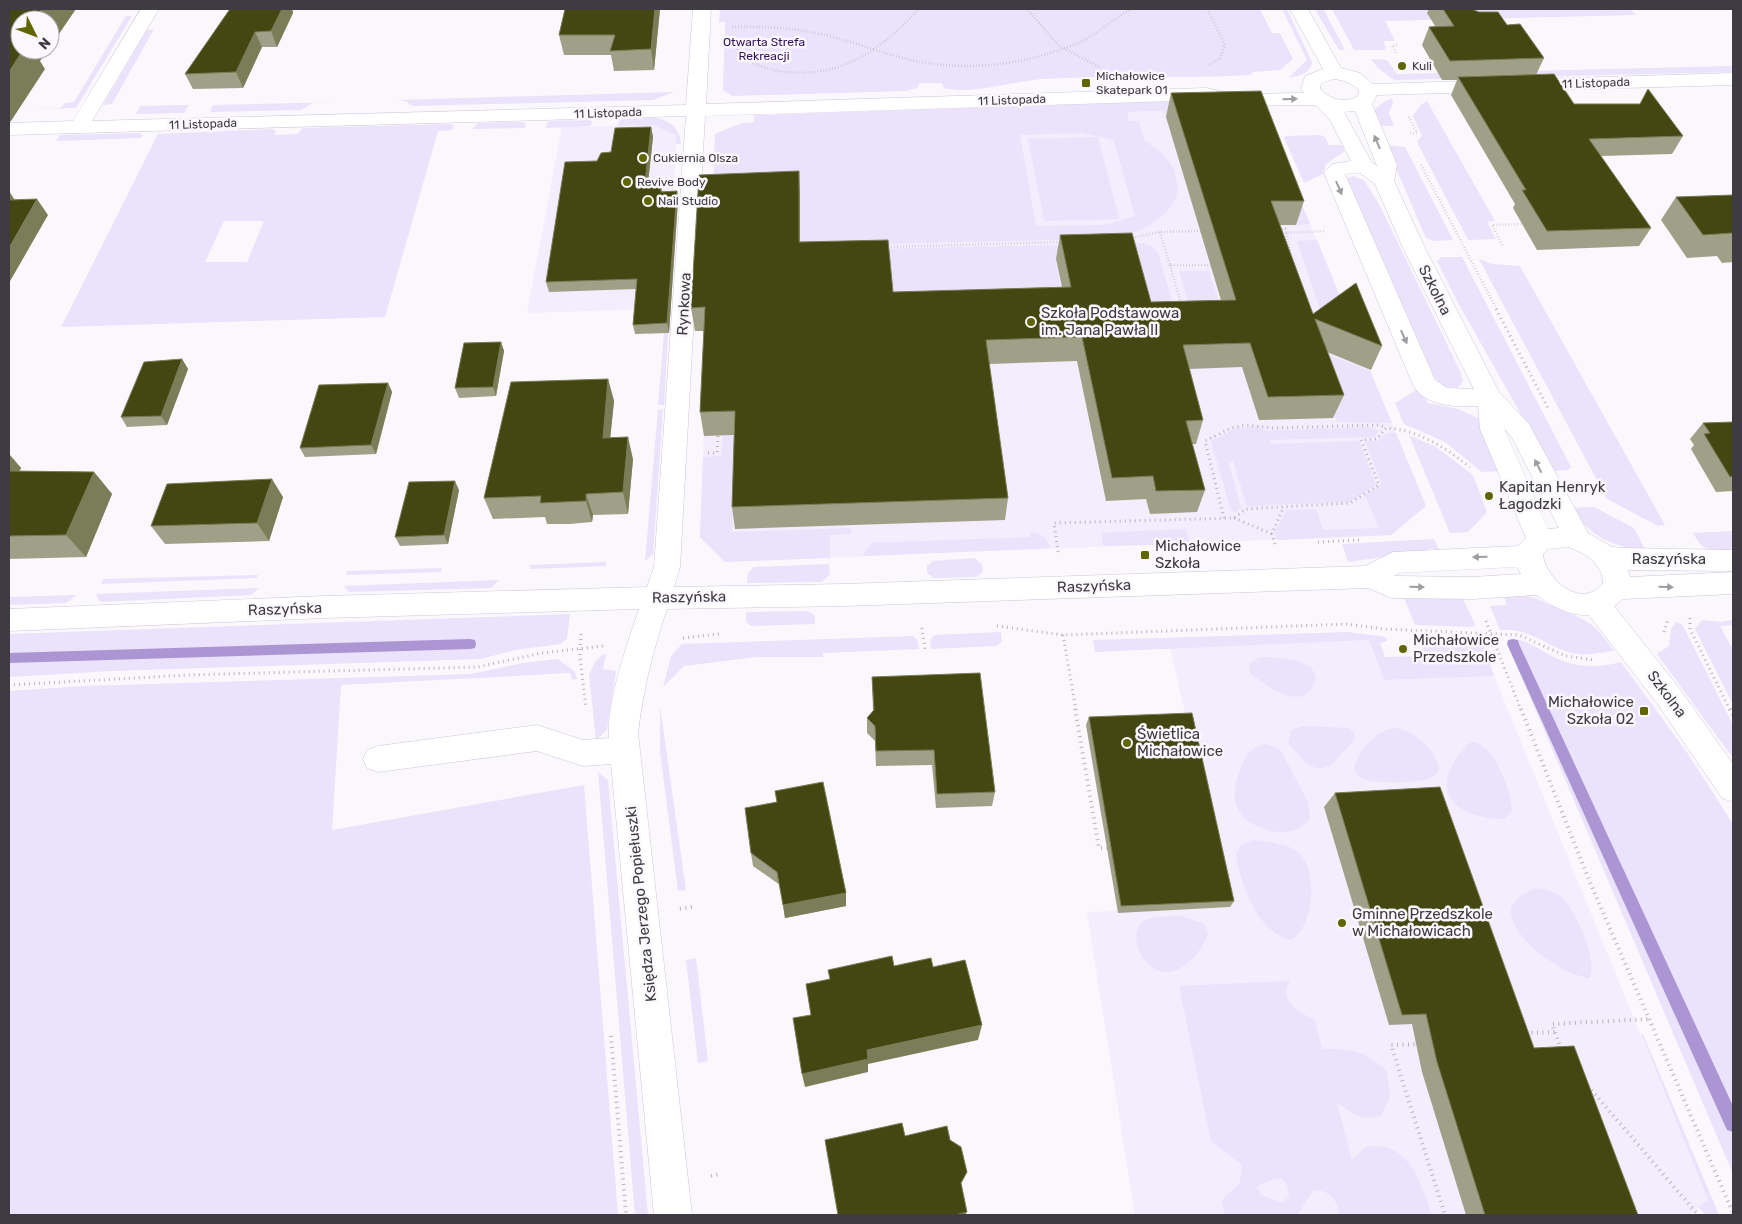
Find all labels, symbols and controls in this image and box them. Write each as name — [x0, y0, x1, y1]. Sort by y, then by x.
north arrow — [10, 10, 60, 60]
text: N — [35, 34, 54, 53]
park label: Otwarta Strefa Rekreacji — [723, 35, 805, 63]
place label: Kuli — [1412, 59, 1432, 73]
marker: Kuli — [1396, 60, 1408, 72]
place label: Michałowice Skatepark 01 — [1096, 69, 1168, 97]
street label: 11 Listopada — [1562, 75, 1630, 91]
marker: Michałowice Skatepark 01 — [1080, 77, 1092, 89]
street label: 11 Listopada — [978, 92, 1046, 108]
one-way arrow — [1282, 95, 1298, 103]
street label: 11 Listopada — [574, 105, 642, 121]
street label: 11 Listopada — [169, 116, 237, 132]
one-way arrow — [1372, 135, 1380, 149]
place label: Cukiernia Olsza — [653, 151, 738, 165]
marker: Cukiernia Olsza — [637, 152, 649, 164]
place label: Revive Body — [637, 175, 706, 189]
marker: Revive Body — [621, 176, 633, 188]
one-way arrow — [1336, 181, 1344, 195]
place label: Nail Studio — [658, 194, 718, 208]
marker: Nail Studio — [642, 195, 654, 207]
street label: Szkolna — [1415, 262, 1455, 318]
street label: Rynkowa — [673, 272, 695, 336]
place label: Szkoła Podstawowa im. Jana Pawła II — [1041, 304, 1179, 339]
marker: Szkoła Podstawowa im. Jana Pawła II — [1025, 316, 1037, 328]
one-way arrow — [1401, 330, 1409, 344]
one-way arrow — [1534, 459, 1542, 473]
place label: Kapitan Henryk Łagodzki — [1499, 478, 1606, 513]
marker: Kapitan Henryk Łagodzki — [1483, 490, 1495, 502]
place label: Michałowice Szkoła — [1155, 537, 1241, 572]
marker: Michałowice Szkoła — [1139, 549, 1151, 561]
street label: Raszyńska — [1632, 550, 1706, 568]
one-way arrow — [1472, 553, 1488, 561]
street label: Raszyńska — [1057, 576, 1131, 596]
one-way arrow — [1409, 583, 1425, 591]
one-way arrow — [1658, 583, 1674, 591]
street label: Raszyńska — [652, 587, 726, 607]
street label: Raszyńska — [248, 599, 322, 619]
place label: Michałowice Przedszkole — [1413, 631, 1499, 666]
marker: Michałowice Przedszkole — [1397, 643, 1409, 655]
street label: Szkolna — [1644, 667, 1690, 721]
place label: Michałowice Szkoła 02 — [1548, 693, 1634, 728]
marker: Michałowice Szkoła 02 — [1638, 705, 1650, 717]
place label: Świetlica Michałowice — [1137, 725, 1223, 760]
marker: Świetlica Michałowice — [1121, 737, 1133, 749]
street label: Księdza Jerzego Popiełuszki — [622, 805, 660, 1003]
place label: Gminne Przedszkole w Michałowicach — [1352, 905, 1493, 940]
marker: Gminne Przedszkole w Michałowicach — [1336, 917, 1348, 929]

